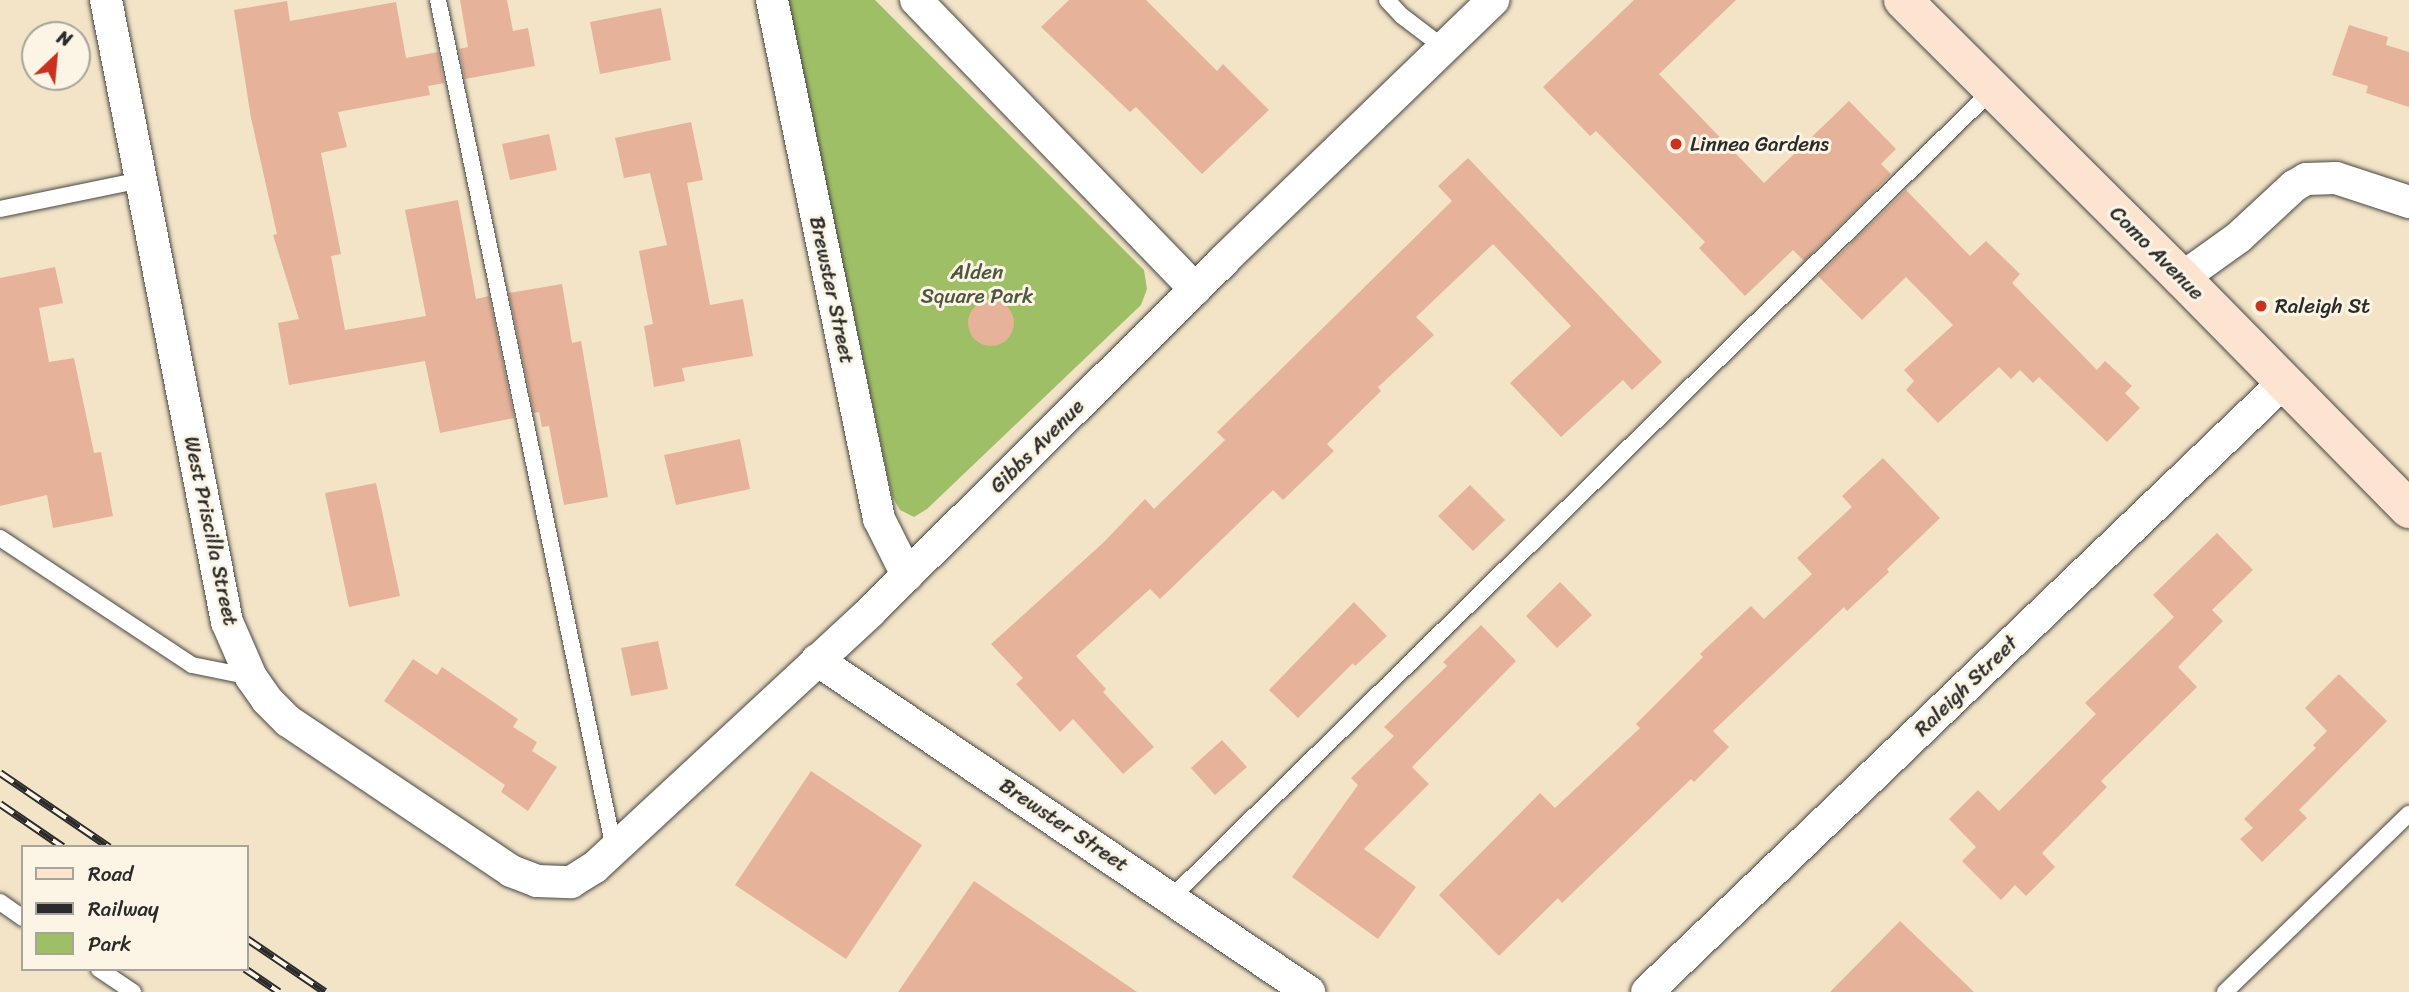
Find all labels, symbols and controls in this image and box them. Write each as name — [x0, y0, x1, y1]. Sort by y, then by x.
north arrow — [21, 21, 91, 91]
text: N — [51, 21, 78, 56]
place label: Linnea Gardens — [1690, 131, 1830, 157]
marker: Linnea Gardens — [1668, 136, 1684, 152]
street label: Como Avenue — [2105, 201, 2209, 305]
street label: Brewster Street — [804, 214, 860, 366]
park label: Alden Square Park — [921, 259, 1033, 309]
place label: Raleigh St — [2275, 293, 2370, 319]
marker: Raleigh St — [2253, 298, 2269, 314]
street label: Gibbs Avenue — [985, 394, 1089, 498]
street label: West Priscilla Street — [179, 434, 243, 628]
street label: Raleigh Street — [1909, 630, 2023, 742]
street label: Brewster Street — [994, 772, 1134, 878]
legend — [21, 845, 248, 971]
text: Road — [88, 855, 133, 893]
text: Railway — [88, 890, 159, 928]
text: Park — [88, 925, 131, 963]

